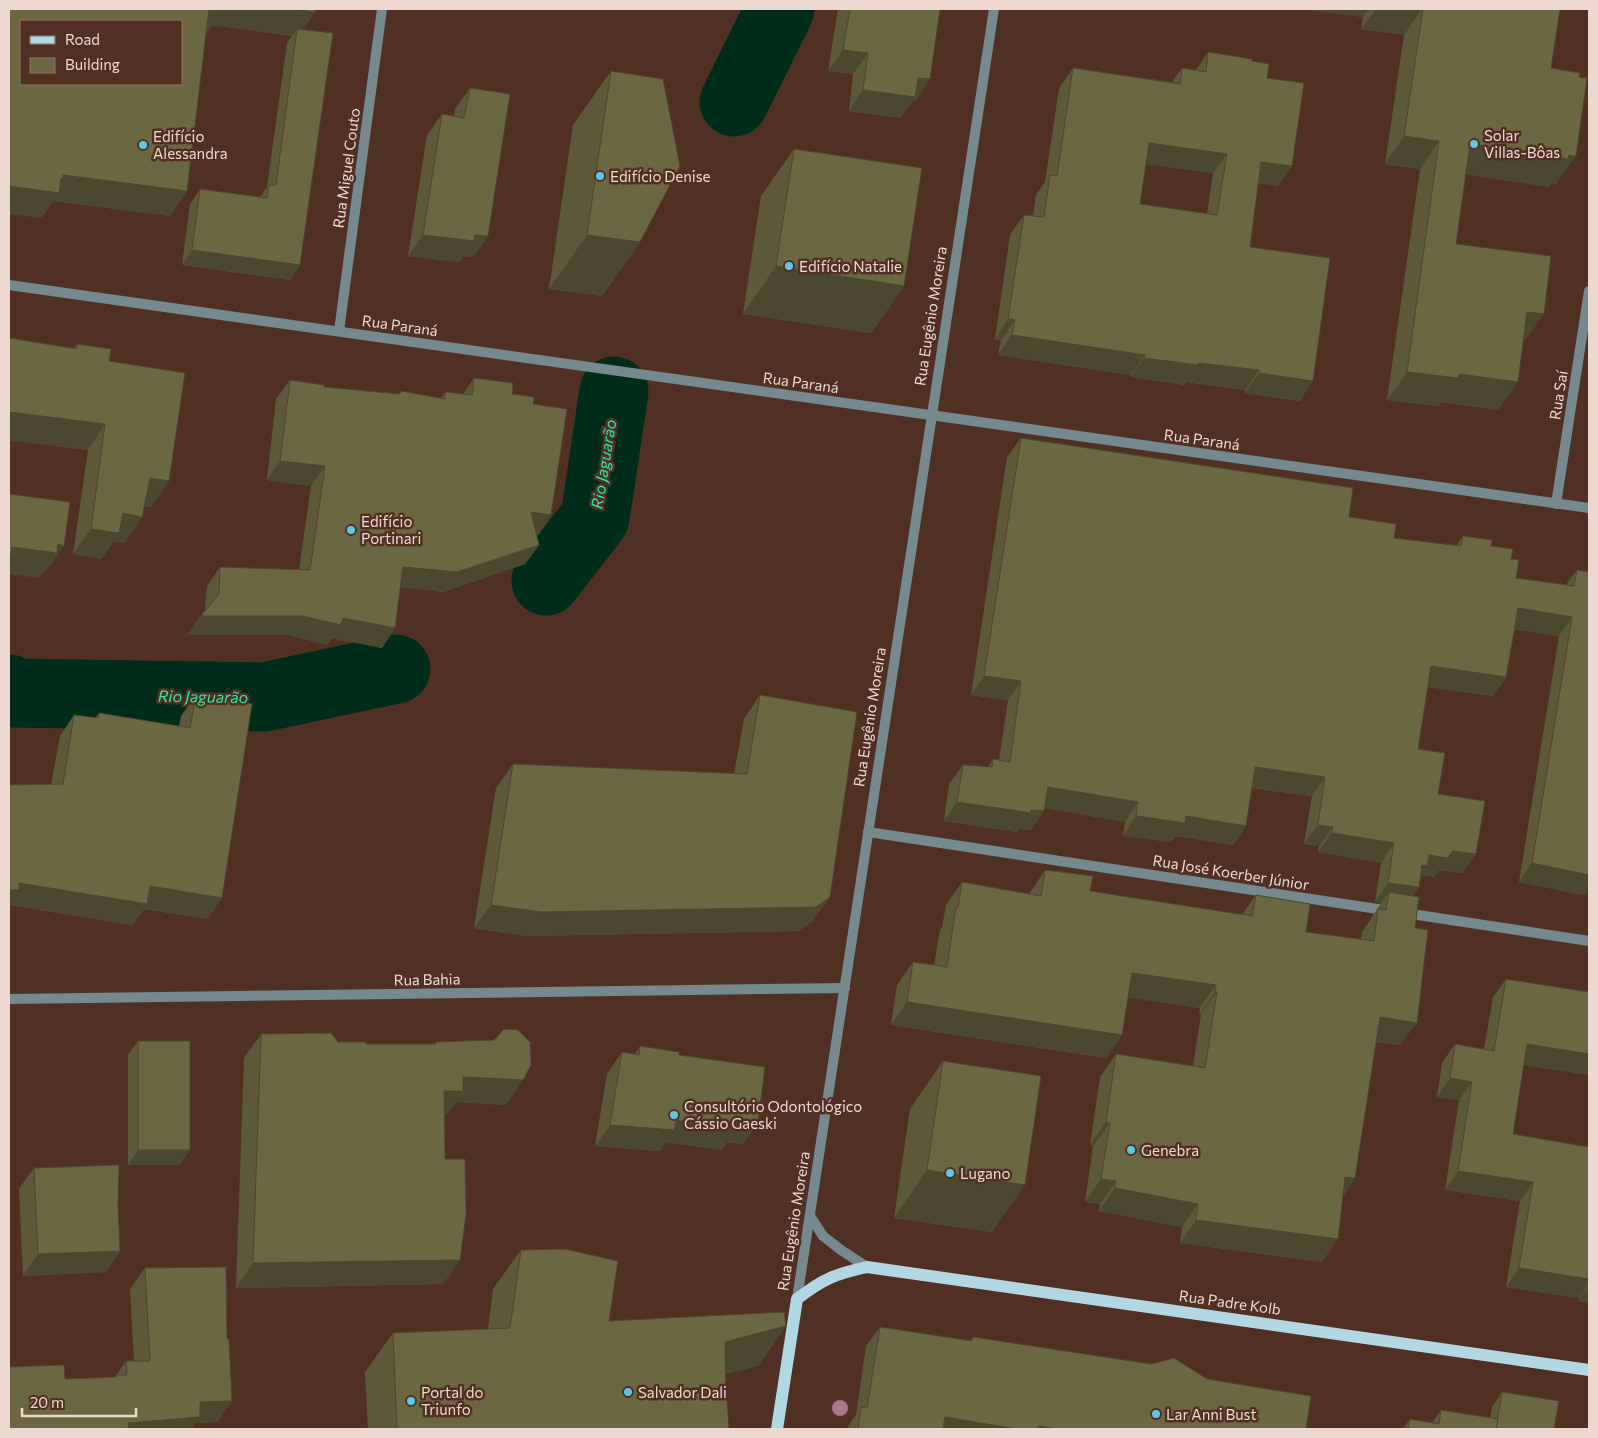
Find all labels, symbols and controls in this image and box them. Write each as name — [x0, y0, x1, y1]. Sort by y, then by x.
legend — [20, 20, 182, 85]
text: Road — [65, 30, 100, 48]
text: Building — [65, 55, 120, 73]
street label: Rua Miguel Couto — [329, 107, 363, 229]
place label: Solar Villas-Bôas — [1484, 126, 1560, 161]
place label: Edifício Alessandra — [153, 127, 228, 162]
marker: Solar Villas-Bôas — [1468, 138, 1480, 150]
marker: Edifício Alessandra — [137, 139, 149, 151]
place label: Edifício Denise — [610, 167, 711, 185]
marker: Edifício Denise — [594, 170, 606, 182]
street label: Rua Eugênio Moreira — [910, 245, 950, 387]
place label: Edifício Natalie — [799, 257, 902, 275]
marker: Edifício Natalie — [783, 260, 795, 272]
street label: Rua Paraná — [361, 311, 439, 339]
street label: Rua Paraná — [762, 368, 840, 396]
street label: Rua Saí — [1545, 368, 1571, 421]
water label: Rio Jaguarão — [587, 418, 619, 510]
street label: Rua Paraná — [1163, 425, 1241, 453]
place label: Edifício Portinari — [361, 512, 421, 547]
marker: Edifício Portinari — [345, 524, 357, 536]
street label: Rua Eugênio Moreira — [849, 646, 889, 788]
water label: Rio Jaguarão — [158, 686, 248, 706]
street label: Rua José Koerber Júnior — [1152, 851, 1310, 893]
street label: Rua Bahia — [393, 969, 461, 989]
place label: Consultório Odontológico Cássio Gaeski — [684, 1097, 862, 1132]
marker: Consultório Odontológico Cássio Gaeski — [668, 1109, 680, 1121]
place label: Genebra — [1141, 1141, 1199, 1159]
marker: Genebra — [1125, 1144, 1137, 1156]
street label: Rua Eugênio Moreira — [773, 1150, 813, 1292]
place label: Lugano — [960, 1164, 1010, 1182]
marker: Lugano — [944, 1167, 956, 1179]
street label: Rua Padre Kolb — [1178, 1286, 1282, 1318]
place label: Portal do Triunfo — [421, 1383, 483, 1418]
place label: Salvador Dali — [638, 1383, 727, 1401]
scale bar — [22, 1386, 136, 1418]
marker: Salvador Dali — [622, 1386, 634, 1398]
text: 20 m — [30, 1393, 64, 1411]
marker: Portal do Triunfo — [405, 1395, 417, 1407]
place label: Lar Anni Bust — [1166, 1405, 1257, 1423]
marker: Lar Anni Bust — [1150, 1408, 1162, 1420]

